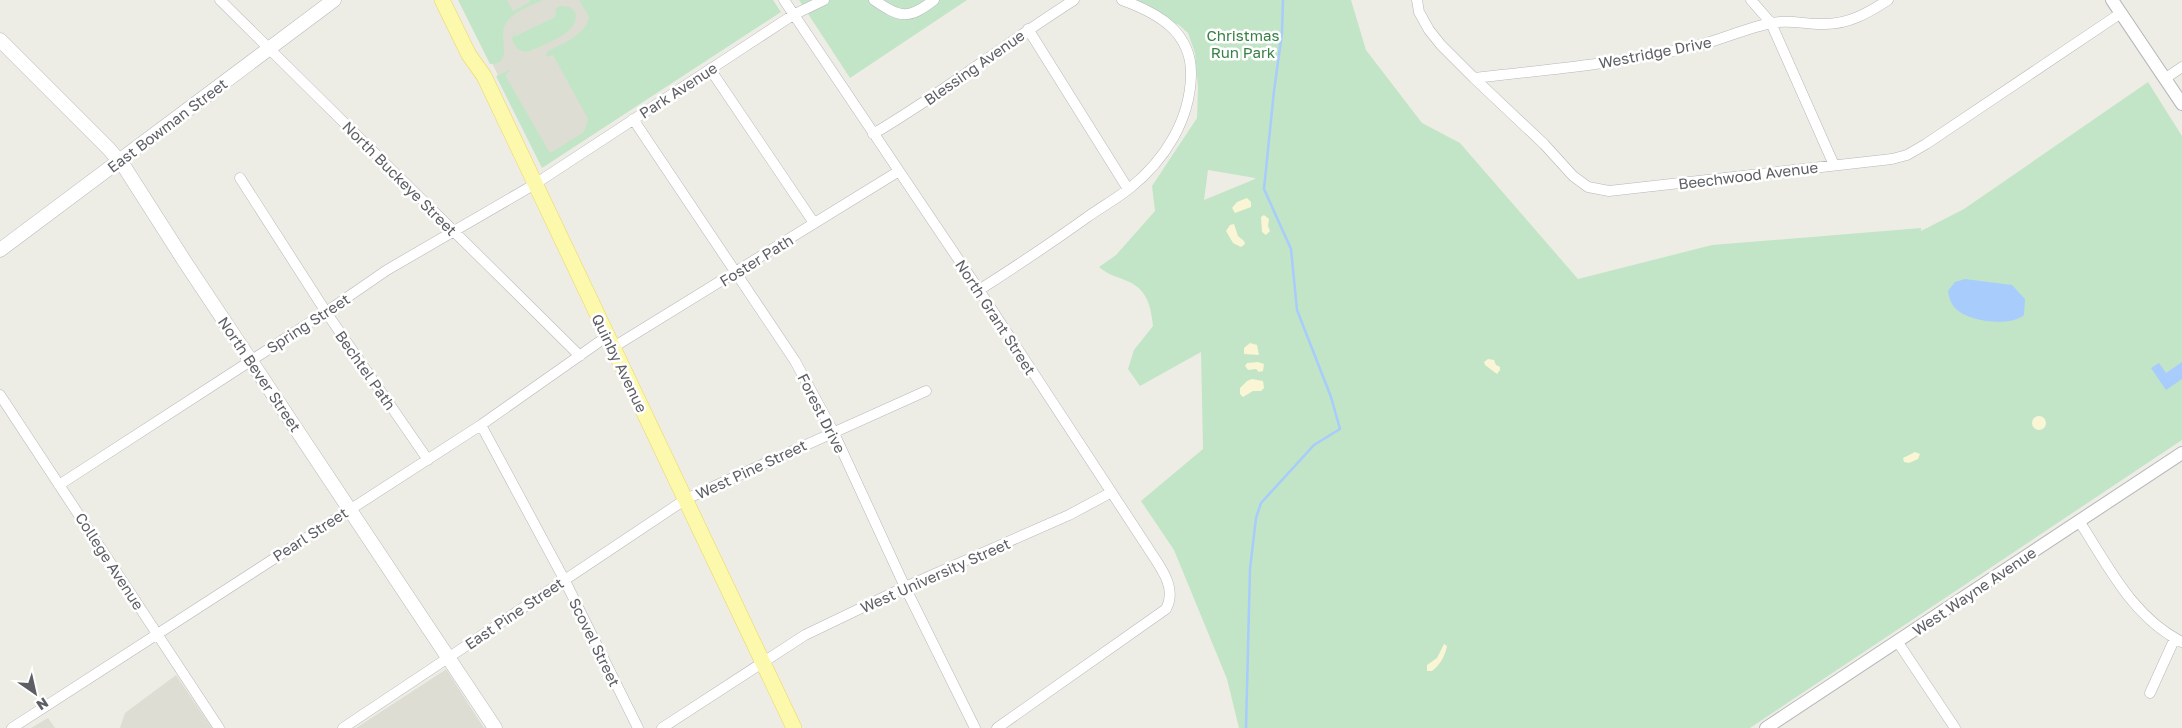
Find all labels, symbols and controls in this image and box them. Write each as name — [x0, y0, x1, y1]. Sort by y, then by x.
street label: Blessing Avenue — [920, 25, 1028, 108]
park label: Christmas Run Park — [1207, 26, 1280, 61]
street label: Westridge Drive — [1597, 32, 1713, 72]
street label: Park Avenue — [636, 58, 721, 122]
street label: East Bowman Street — [104, 74, 230, 176]
street label: North Buckeye Street — [339, 117, 461, 239]
street label: Beechwood Avenue — [1677, 157, 1819, 193]
street label: Foster Path — [716, 230, 796, 290]
street label: North Grant Street — [952, 256, 1040, 378]
street label: Spring Street — [263, 290, 353, 356]
street label: Quinby Avenue — [588, 311, 652, 415]
street label: North Bever Street — [215, 313, 305, 435]
street label: Bechtel Path — [332, 327, 400, 413]
street label: Forest Drive — [794, 370, 850, 456]
street label: West Pine Street — [693, 435, 809, 503]
street label: Pearl Street — [269, 503, 351, 565]
street label: College Avenue — [72, 509, 148, 613]
street label: West University Street — [857, 534, 1013, 616]
street label: West Wayne Avenue — [1909, 543, 2039, 639]
street label: East Pine Street — [461, 573, 567, 653]
street label: Scovel Street — [566, 595, 624, 689]
north arrow — [10, 668, 60, 718]
text: N — [33, 694, 52, 714]

